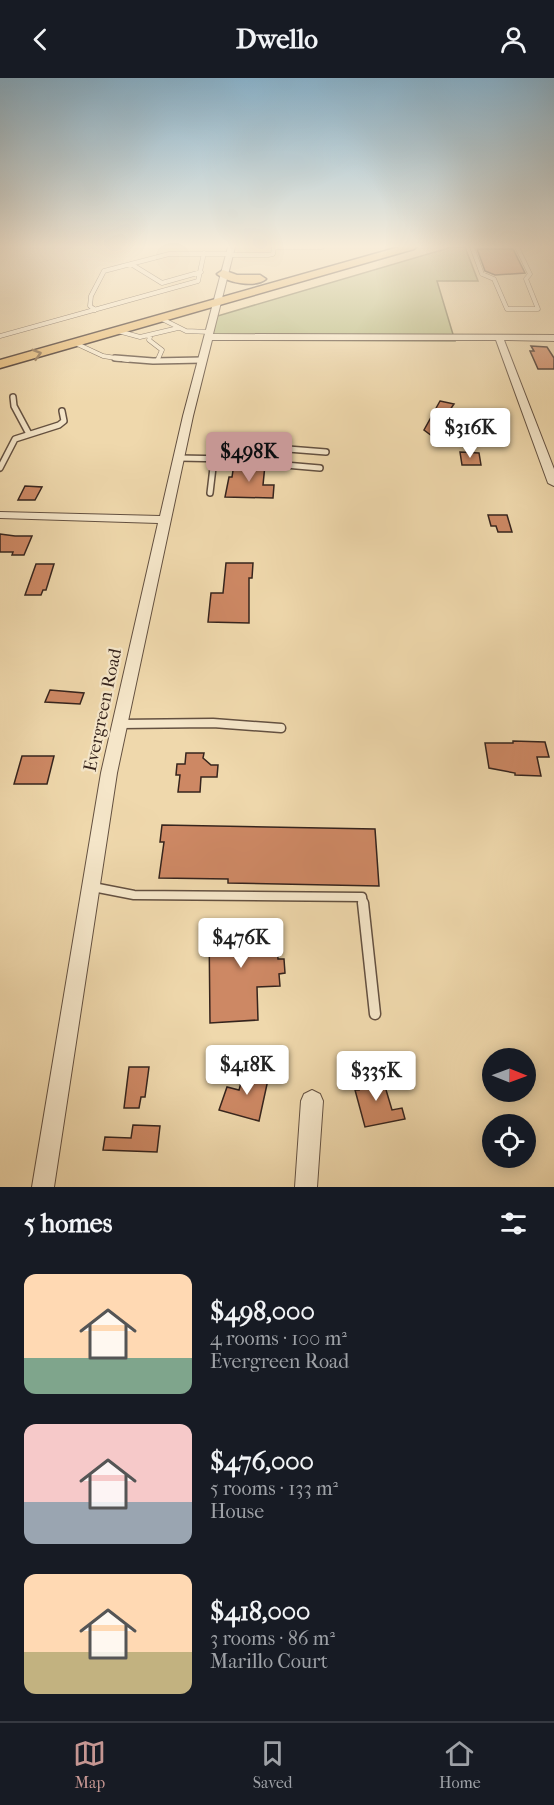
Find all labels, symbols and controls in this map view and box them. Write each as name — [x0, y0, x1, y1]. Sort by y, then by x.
icon: back — [24, 23, 57, 56]
text: Dwello — [236, 23, 318, 55]
icon: person — [497, 23, 530, 56]
one-way arrow — [31, 349, 42, 361]
pin: $316K — [428, 408, 512, 459]
text: $316K — [444, 416, 496, 439]
pin: $498K — [207, 432, 291, 483]
text: $498K — [220, 440, 278, 463]
street label: Evergreen Road — [80, 646, 126, 773]
pin: $476K — [199, 918, 283, 969]
text: $476K — [212, 926, 270, 949]
pin: $418K — [205, 1045, 289, 1096]
north arrow — [482, 1048, 536, 1102]
map controls — [482, 1048, 536, 1168]
pin: $335K — [334, 1051, 418, 1102]
text: $418K — [220, 1053, 274, 1076]
text: $335K — [351, 1059, 401, 1082]
button: locate — [482, 1114, 536, 1168]
icon: filters — [497, 1207, 530, 1240]
text: 5 homes — [24, 1208, 112, 1239]
text: $498,000 — [210, 1296, 315, 1327]
icon: home — [72, 1298, 144, 1370]
text: 4 rooms · 100 m² — [210, 1327, 347, 1350]
text: Evergreen Road — [210, 1350, 349, 1373]
text: $476,000 — [210, 1446, 314, 1477]
icon: home — [72, 1448, 144, 1520]
text: 5 rooms · 133 m² — [210, 1477, 338, 1500]
text: House — [210, 1500, 264, 1523]
text: $418,000 — [210, 1596, 310, 1627]
icon: home — [72, 1598, 144, 1670]
text: 3 rooms · 86 m² — [210, 1627, 335, 1650]
text: Marillo Court — [210, 1650, 328, 1673]
tab: Map — [73, 1737, 106, 1792]
tab: Saved — [253, 1737, 293, 1792]
tab: Home — [439, 1737, 481, 1792]

